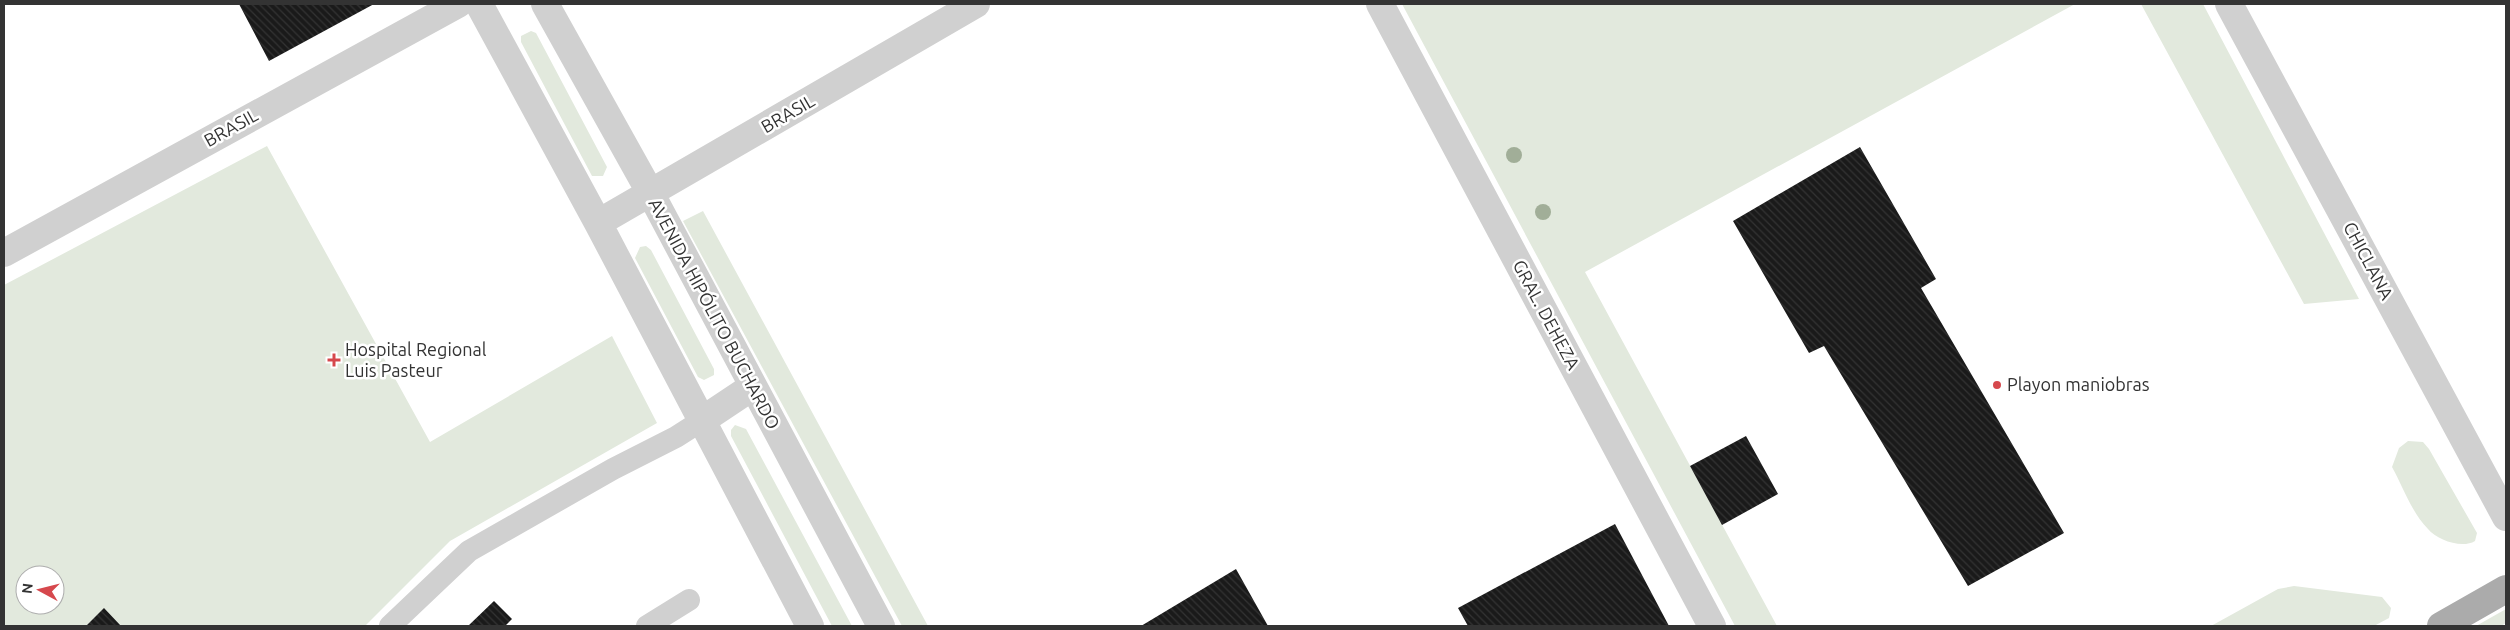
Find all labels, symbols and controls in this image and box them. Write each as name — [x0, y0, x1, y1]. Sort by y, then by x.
street label: BRASIL — [757, 90, 818, 136]
street label: BRASIL — [200, 104, 261, 150]
street label: AVENIDA HIPÓLITO BUCHARDO — [645, 194, 785, 432]
street label: CHICLANA — [2340, 218, 2398, 303]
street label: GRAL. DEHEZA — [1510, 256, 1584, 373]
place label: Hospital Regional Luis Pasteur — [345, 339, 487, 380]
marker: Hospital Regional Luis Pasteur — [327, 353, 341, 367]
place label: Playon maniobras — [2007, 374, 2150, 394]
marker: Playon maniobras — [1991, 379, 2003, 391]
north arrow — [15, 565, 65, 615]
text: N — [19, 582, 36, 595]

